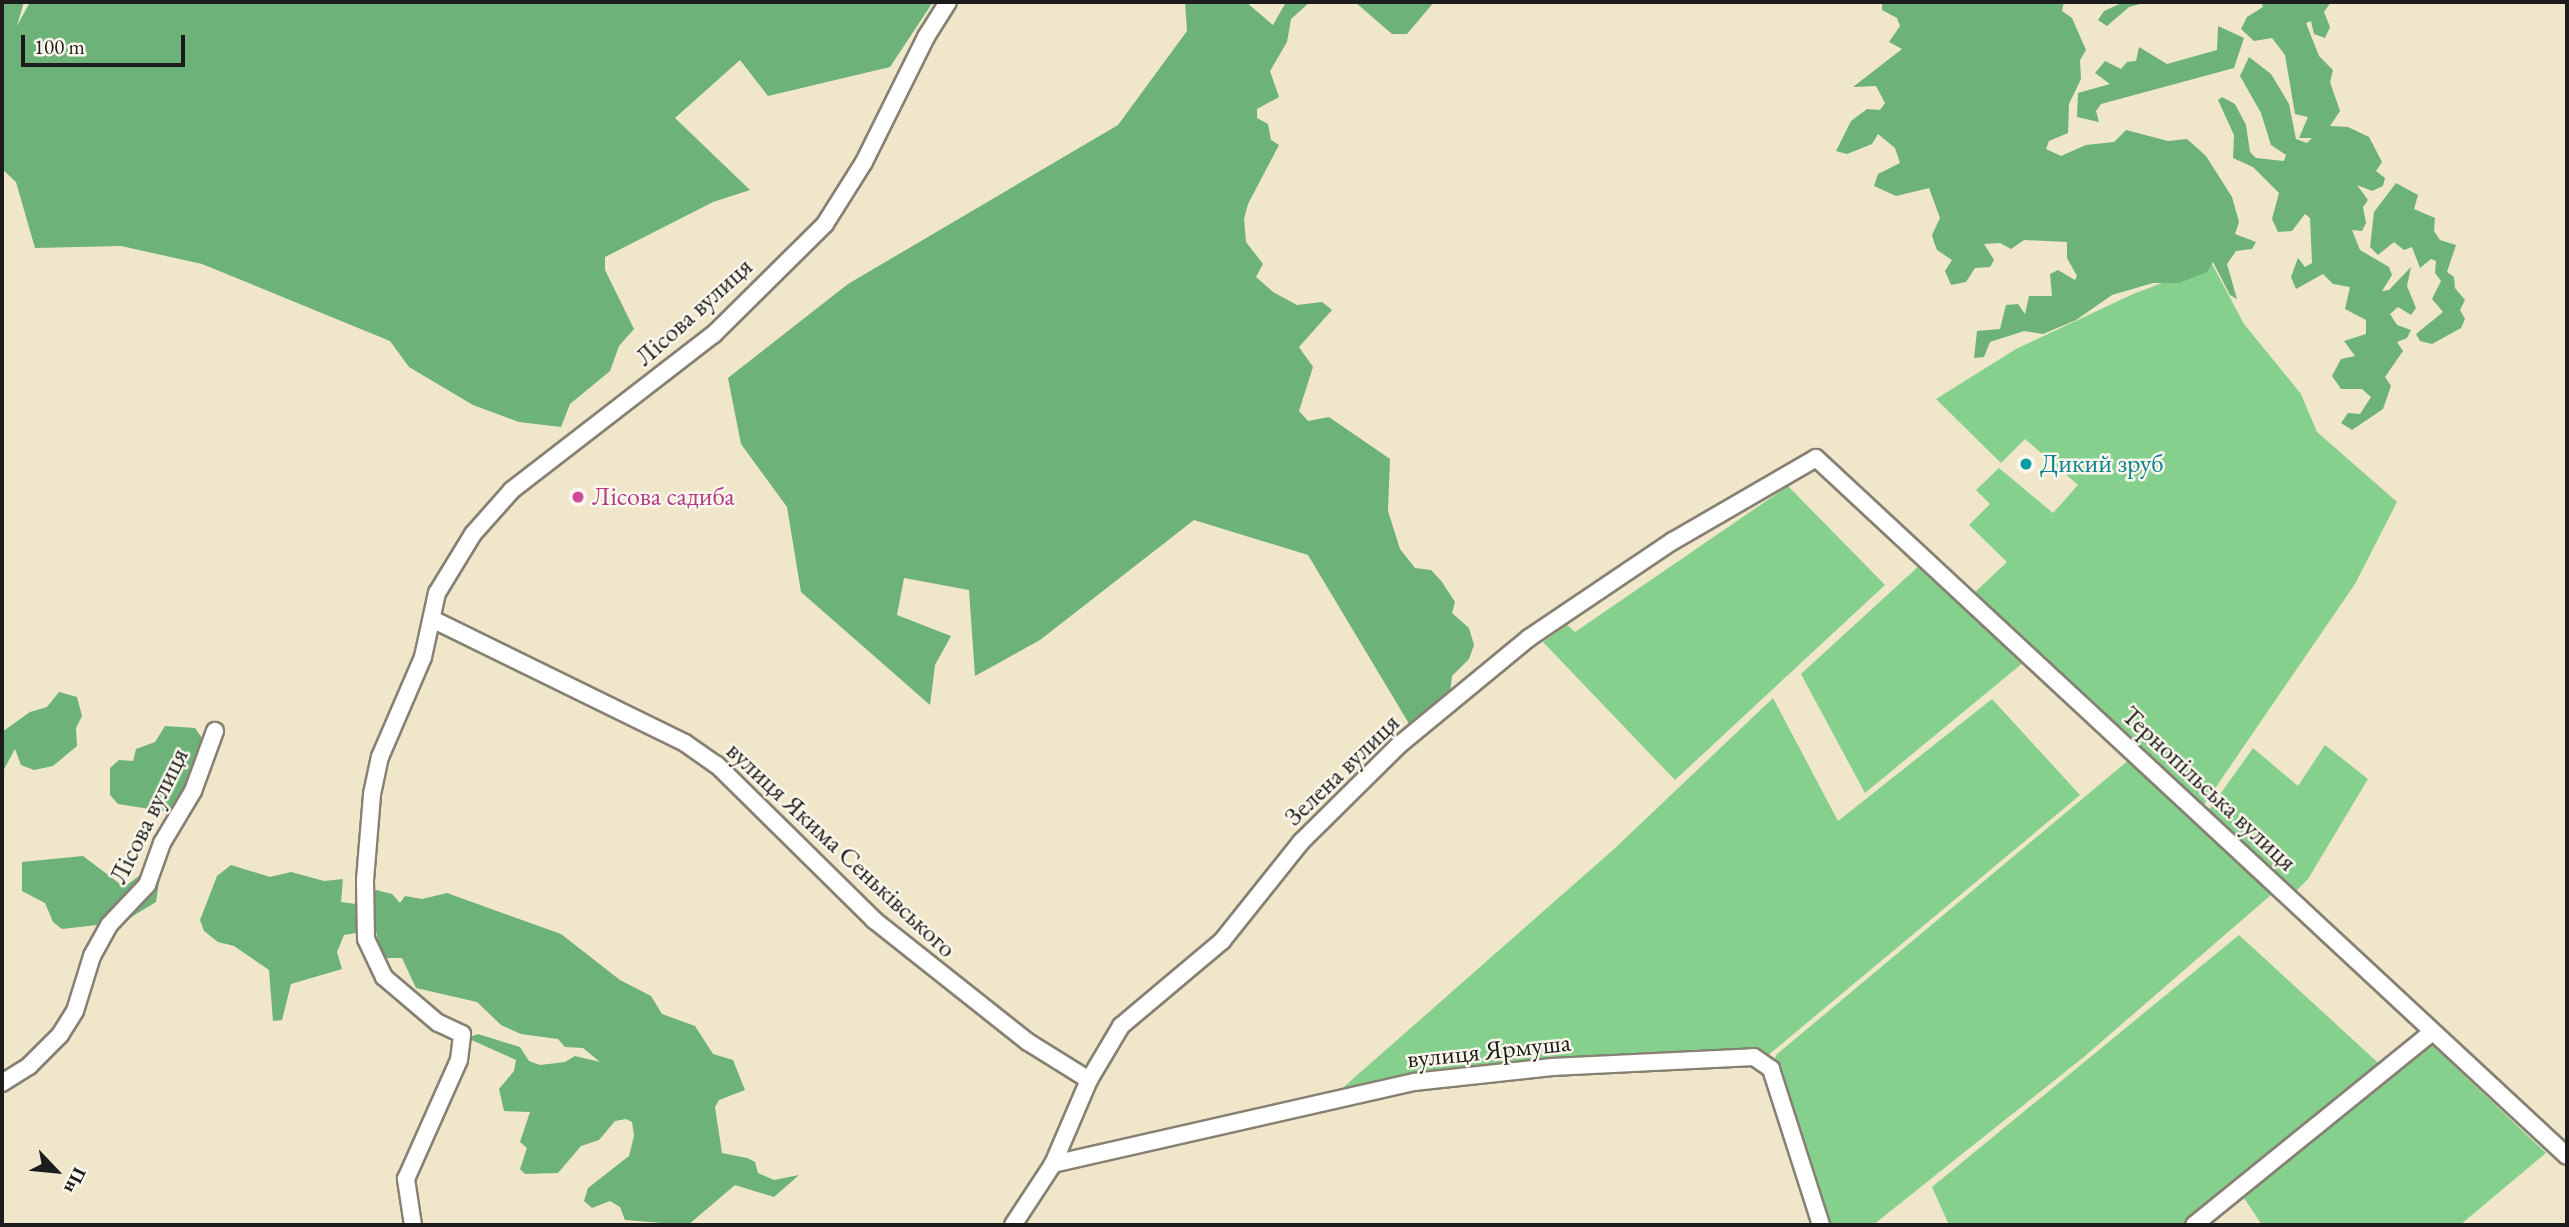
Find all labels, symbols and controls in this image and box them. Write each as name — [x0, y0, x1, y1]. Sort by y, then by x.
scale bar — [24, 21, 189, 65]
text: 100 m — [34, 33, 85, 60]
street label: Лісова вулиця — [629, 251, 759, 373]
place label: Дикий зруб — [2040, 448, 2164, 480]
marker: Дикий зруб — [2018, 456, 2034, 472]
place label: Лісова садиба — [592, 481, 735, 513]
marker: Лісова садиба — [570, 489, 586, 505]
street label: Тернопільська вулиця — [2115, 700, 2303, 878]
street label: Зелена вулиця — [1278, 707, 1406, 833]
street label: вулиця Якима Сеньківського — [720, 735, 962, 965]
street label: Лісова вулиця — [103, 743, 195, 889]
street label: вулиця Ярмуша — [1406, 1027, 1572, 1075]
north arrow — [21, 1136, 91, 1206]
text: Пн — [58, 1163, 92, 1198]

